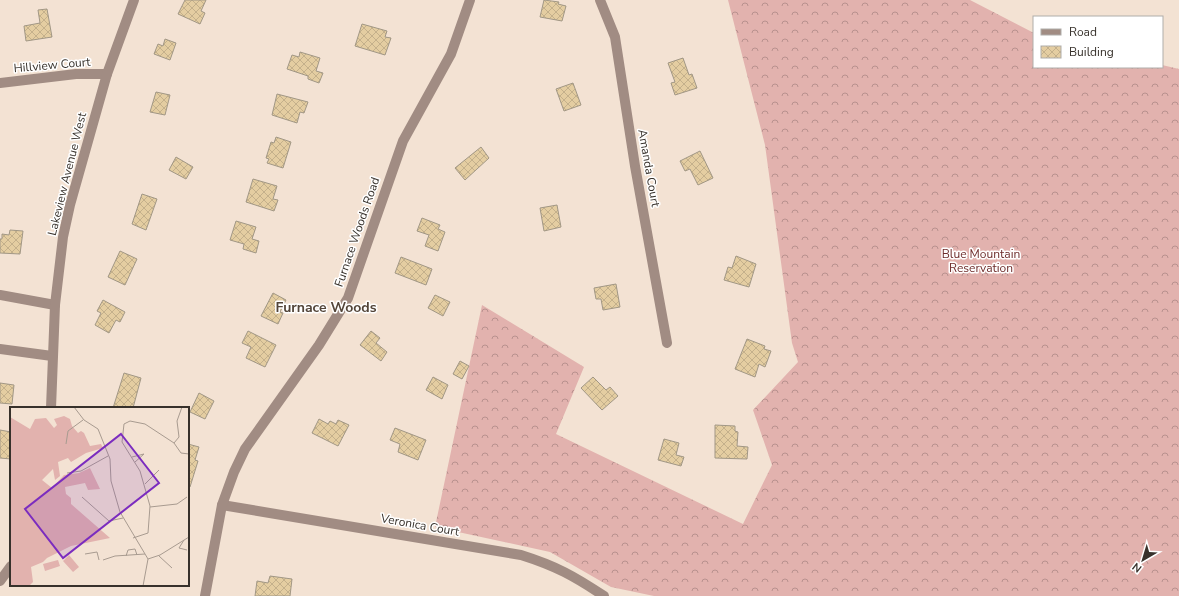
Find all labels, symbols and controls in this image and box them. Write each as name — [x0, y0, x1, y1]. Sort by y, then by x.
legend — [1033, 16, 1163, 68]
text: Road — [1069, 24, 1097, 40]
text: Building — [1069, 44, 1114, 60]
street label: Hillview Court — [13, 54, 92, 76]
street label: Lakeview Avenue West — [44, 110, 90, 237]
street label: Amanda Court — [634, 128, 664, 209]
street label: Furnace Woods Road — [331, 175, 383, 289]
park label: Blue Mountain Reservation — [942, 246, 1020, 276]
district label: Furnace Woods — [275, 298, 377, 317]
inset map — [10, 407, 189, 586]
street label: Veronica Court — [379, 510, 461, 540]
north arrow — [1123, 540, 1163, 580]
text: N — [1129, 559, 1145, 576]

